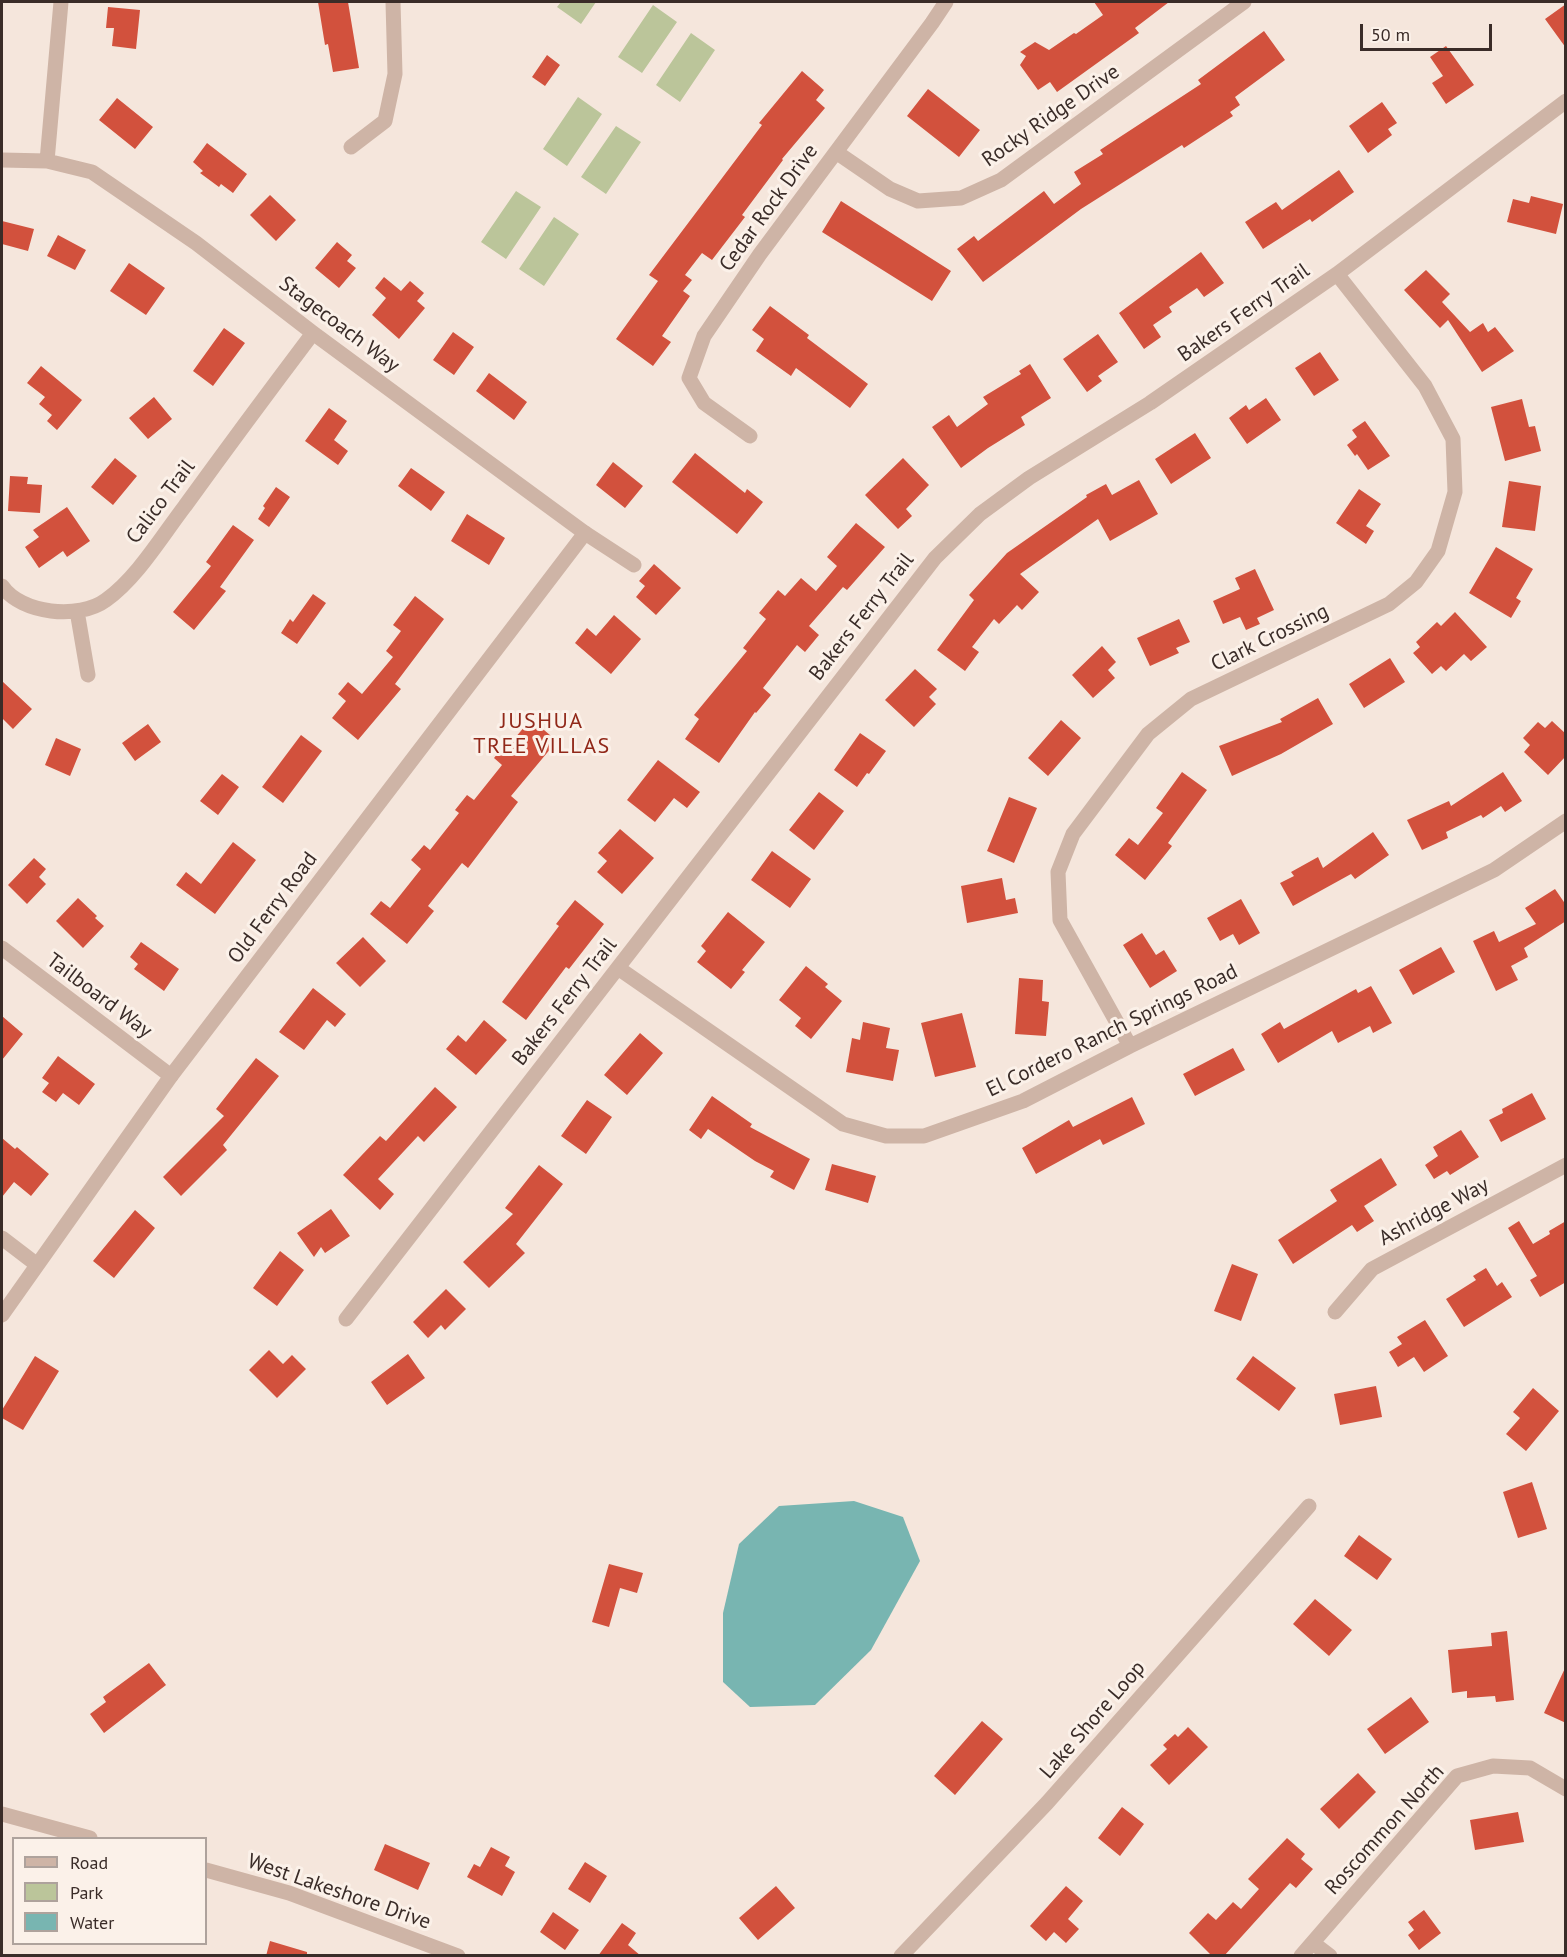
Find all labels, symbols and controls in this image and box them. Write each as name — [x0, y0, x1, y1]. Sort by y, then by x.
scale bar — [1363, 12, 1495, 50]
text: 50 m — [1371, 23, 1410, 46]
street label: Rocky Ridge Drive — [978, 59, 1124, 173]
street label: Cedar Rock Drive — [714, 139, 824, 277]
street label: Bakers Ferry Trail — [1173, 258, 1315, 368]
street label: Stagecoach Way — [274, 272, 404, 378]
street label: Calico Trail — [121, 455, 201, 549]
street label: Bakers Ferry Trail — [804, 548, 920, 686]
street label: Clark Crossing — [1207, 599, 1333, 677]
district label: JUSHUA TREE VILLAS — [473, 709, 611, 760]
street label: Old Ferry Road — [223, 847, 323, 969]
street label: Bakers Ferry Trail — [507, 933, 623, 1071]
street label: Tailboard Way — [41, 948, 157, 1044]
street label: El Cordero Ranch Springs Road — [982, 959, 1242, 1103]
street label: Ashridge Way — [1375, 1172, 1493, 1252]
street label: Lake Shore Loop — [1035, 1656, 1151, 1784]
street label: Roscommon North — [1320, 1760, 1450, 1900]
legend — [12, 1837, 207, 1945]
street label: West Lakeshore Drive — [244, 1849, 434, 1935]
text: Road — [70, 1851, 108, 1874]
text: Park — [70, 1881, 103, 1904]
text: Water — [70, 1911, 114, 1934]

